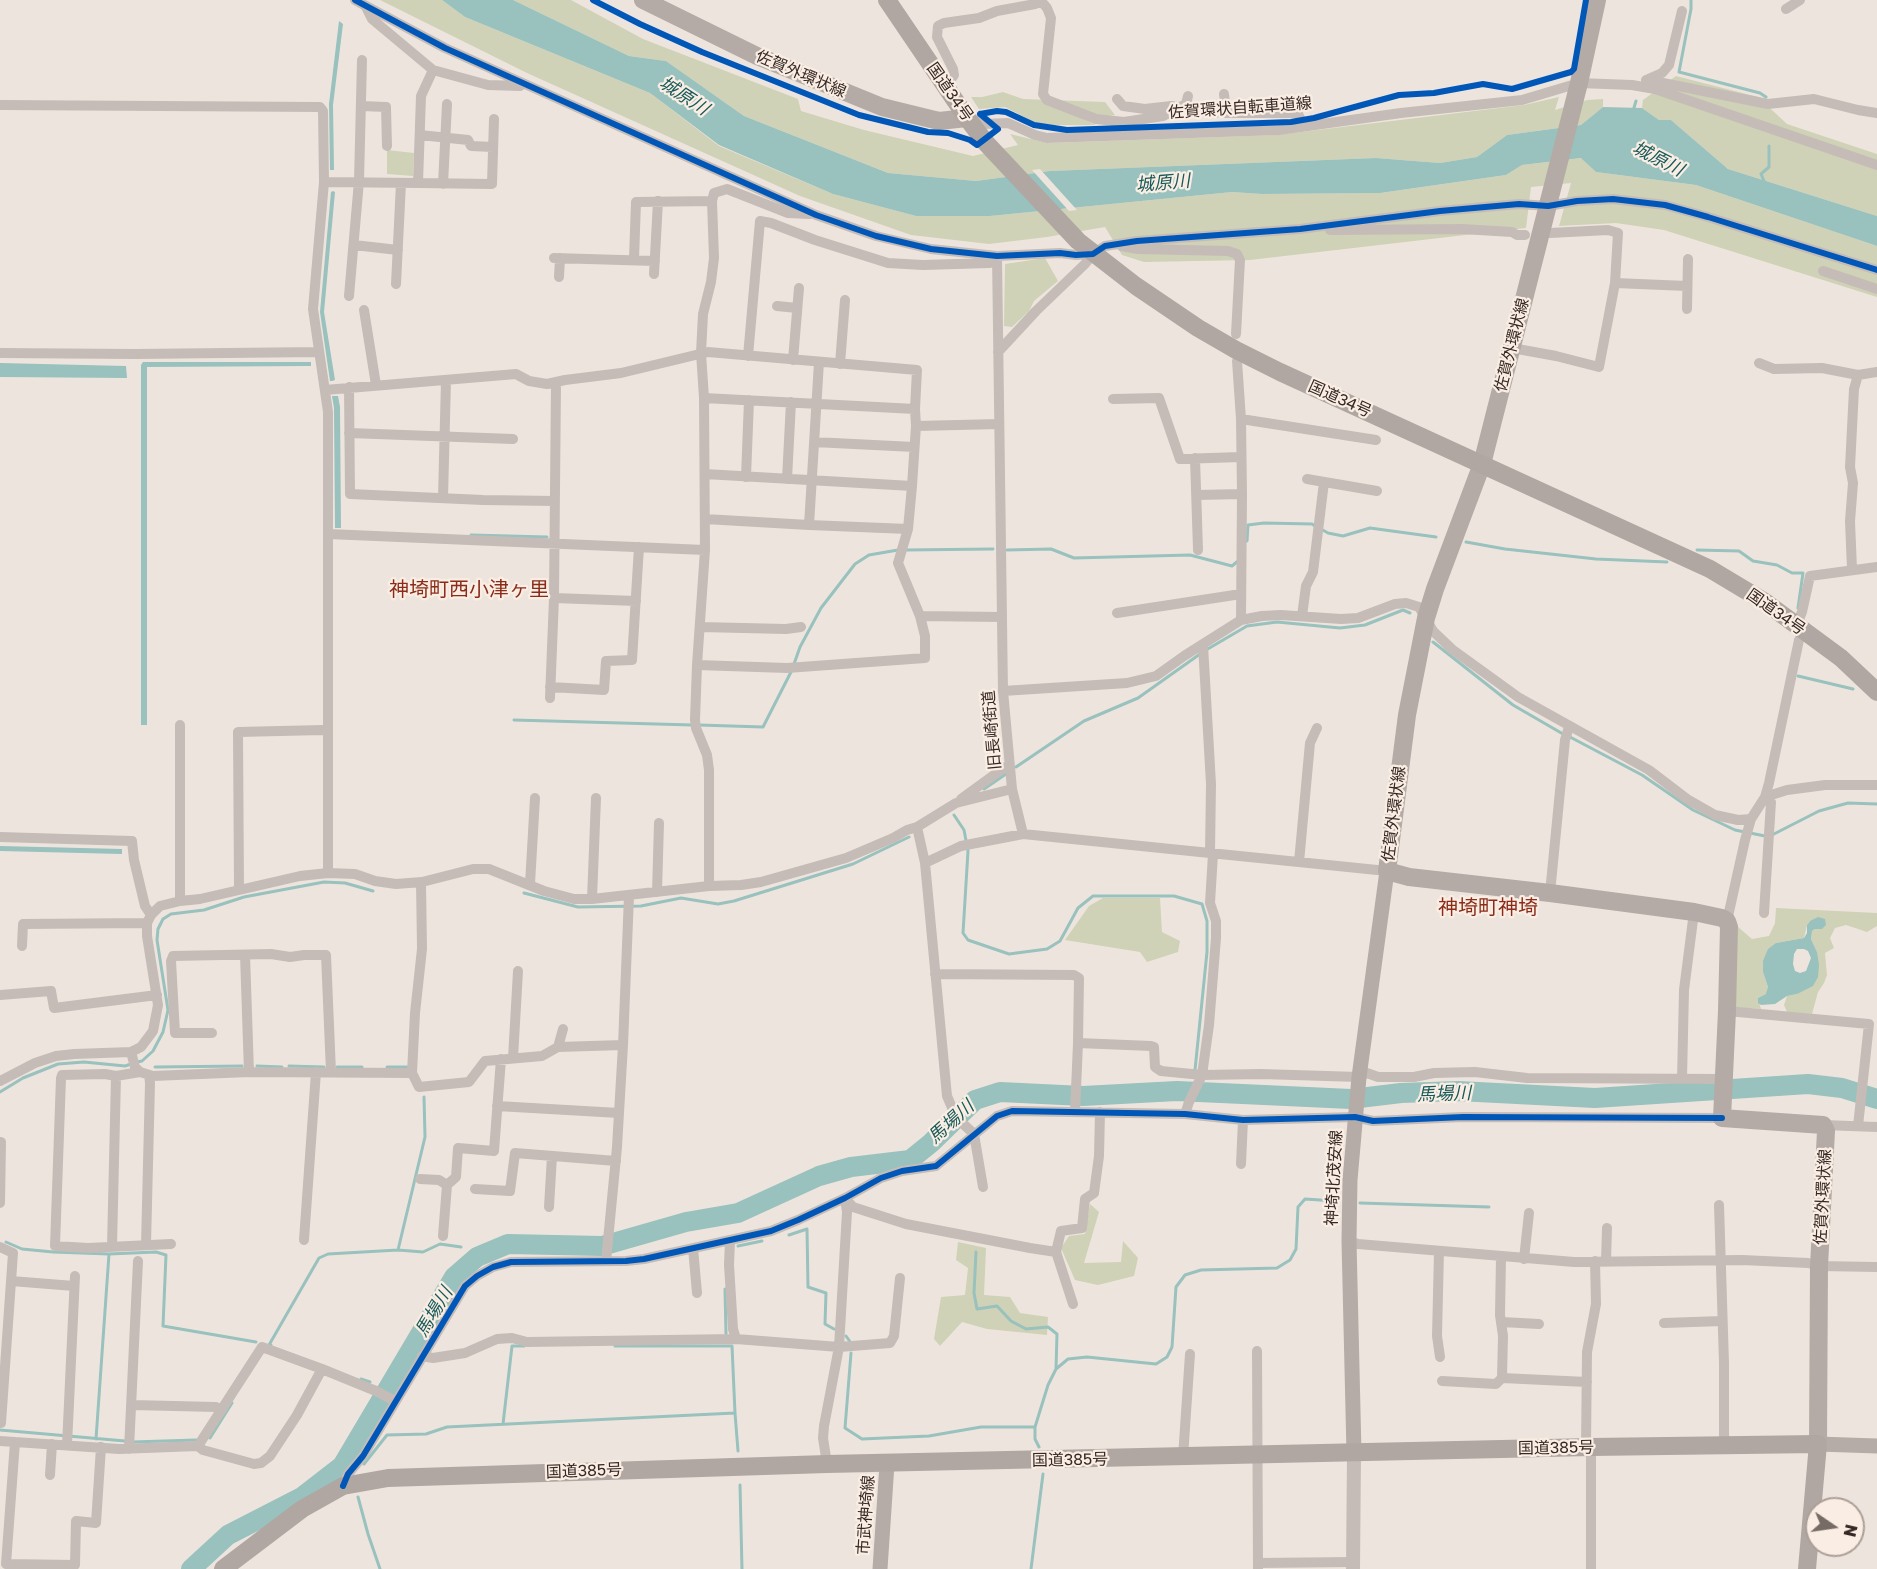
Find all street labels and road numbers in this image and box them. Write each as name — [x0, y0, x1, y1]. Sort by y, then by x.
street label: 佐賀外環状線 — [753, 46, 849, 102]
street label: 国道34号 — [923, 59, 977, 125]
street label: 佐賀環状自転車道線 — [1168, 93, 1312, 123]
street label: 佐賀外環状線 — [1491, 296, 1533, 394]
street label: 国道34号 — [1305, 377, 1375, 421]
street label: 国道34号 — [1743, 585, 1809, 639]
street label: 旧長崎街道 — [979, 689, 1005, 771]
street label: 佐賀外環状線 — [1379, 765, 1409, 863]
street label: 神埼北茂安線 — [1322, 1130, 1346, 1226]
street label: 佐賀外環状線 — [1811, 1149, 1835, 1245]
street label: 国道385号 — [1518, 1438, 1594, 1458]
street label: 国道385号 — [1032, 1450, 1108, 1470]
street label: 国道385号 — [545, 1460, 623, 1482]
street label: 市武神埼線 — [854, 1474, 878, 1556]

